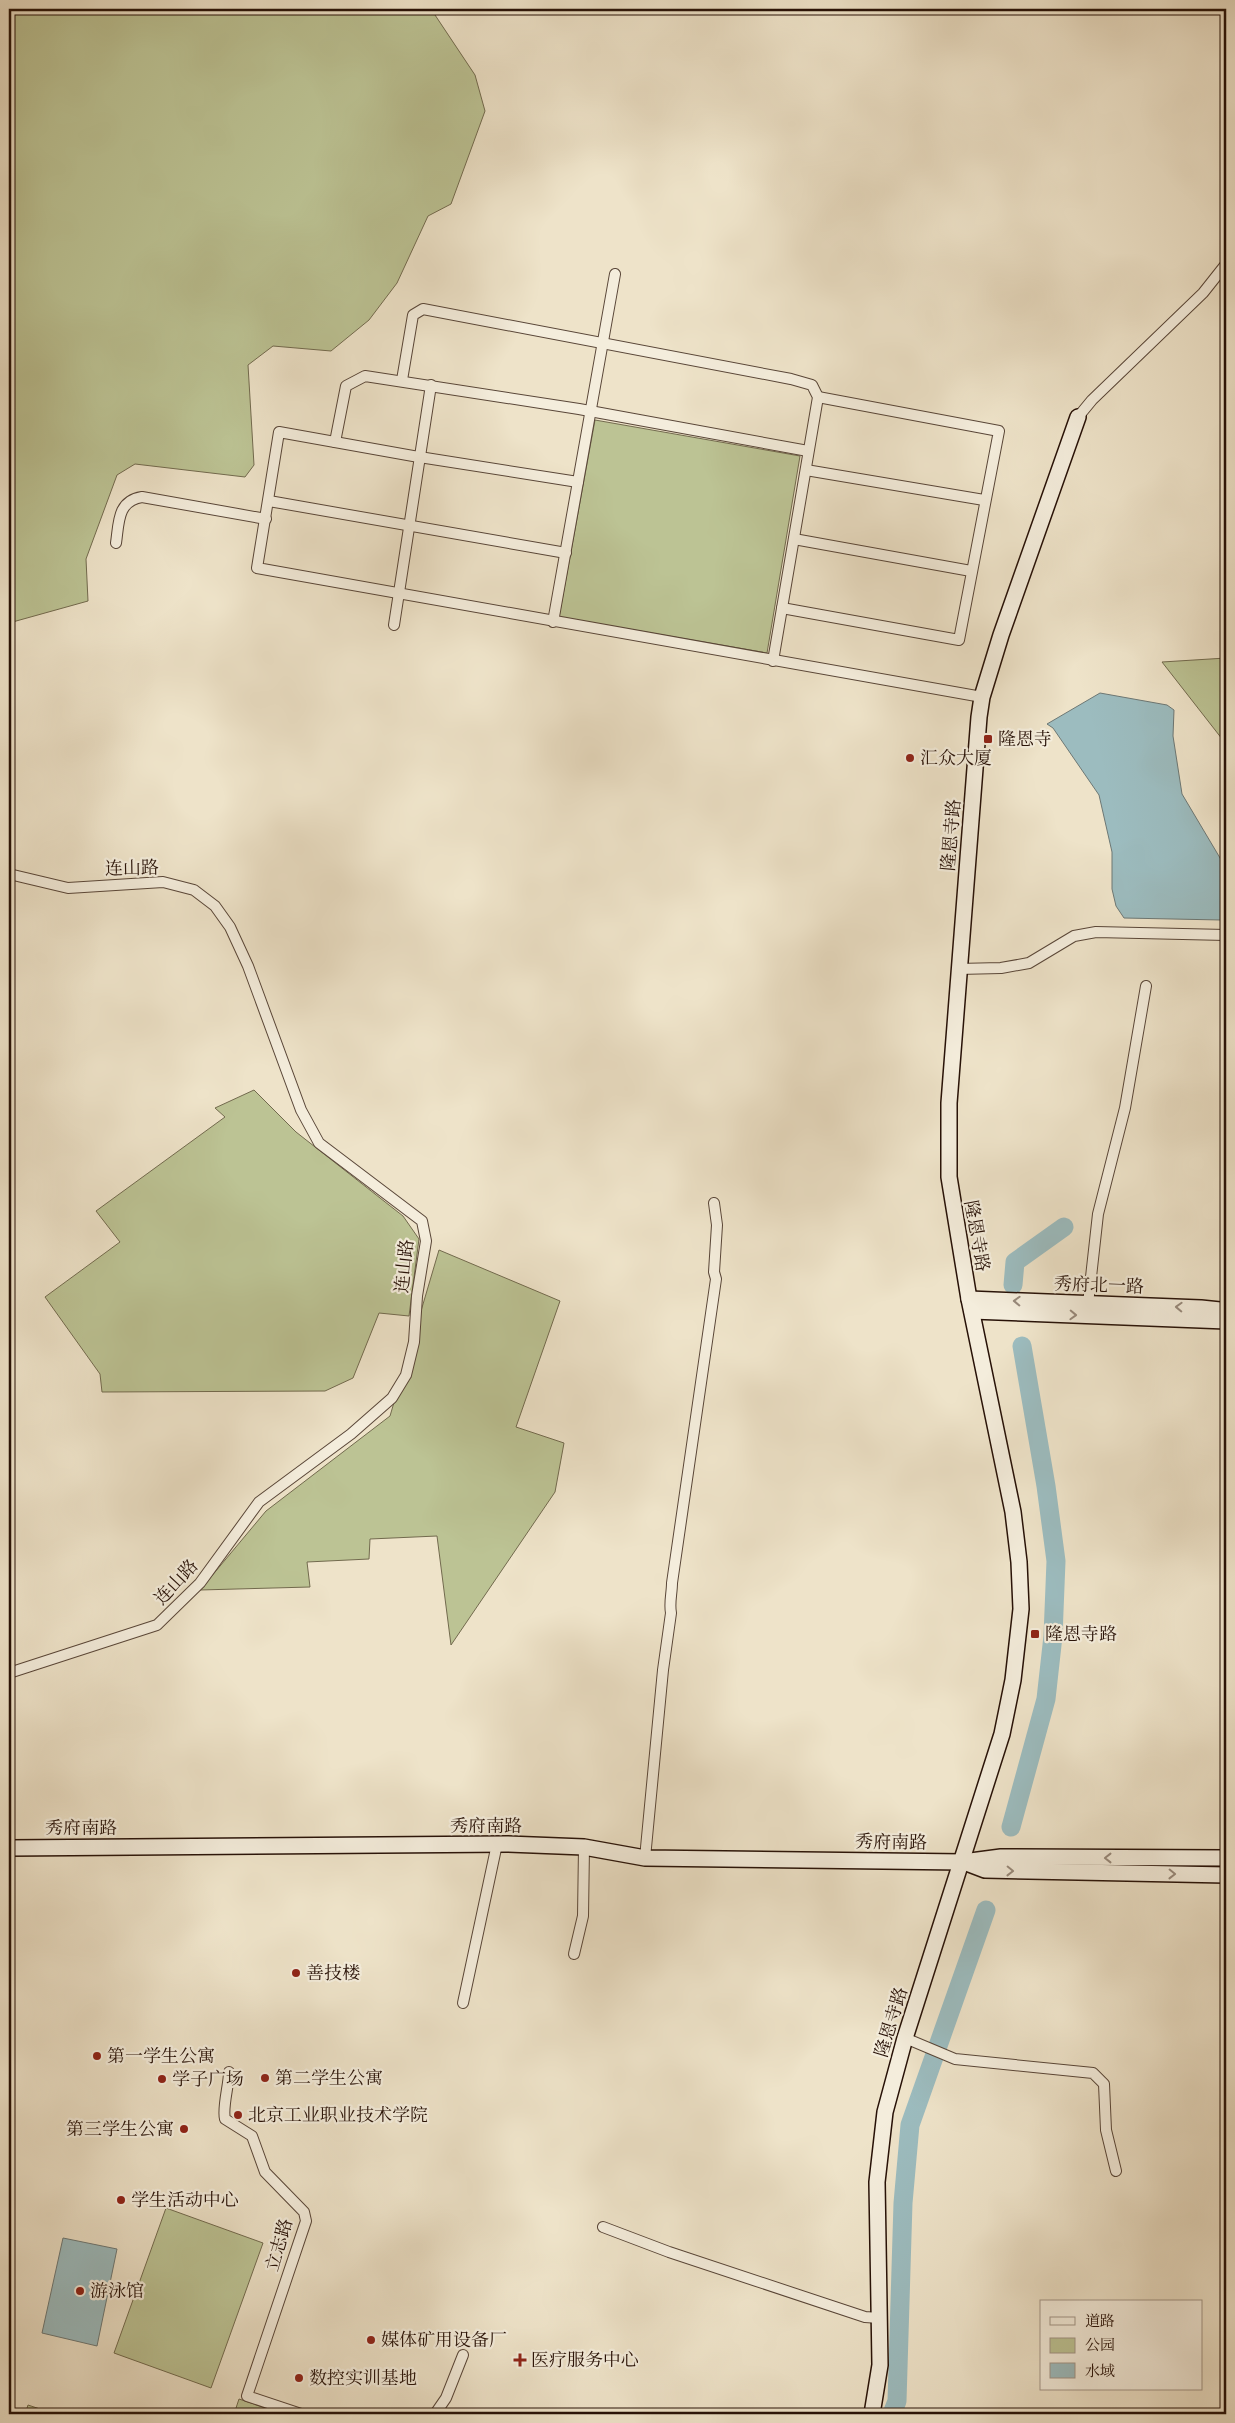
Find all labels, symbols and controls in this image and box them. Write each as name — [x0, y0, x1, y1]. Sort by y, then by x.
place label: 隆恩寺 — [998, 728, 1052, 751]
marker: 隆恩寺 — [982, 733, 994, 745]
place label: 汇众大厦 — [920, 747, 992, 770]
marker: 汇众大厦 — [904, 752, 916, 764]
street label: 隆恩寺路 — [937, 798, 966, 872]
street label: 连山路 — [105, 857, 159, 880]
street label: 隆恩寺路 — [959, 1199, 994, 1274]
street label: 连山路 — [390, 1238, 419, 1294]
street label: 秀府北一路 — [1054, 1272, 1144, 1299]
one-way arrow — [1012, 1296, 1020, 1306]
one-way arrow — [1175, 1302, 1183, 1313]
one-way arrow — [1069, 1310, 1077, 1320]
street label: 连山路 — [150, 1555, 203, 1610]
place label: 隆恩寺路 — [1045, 1623, 1117, 1646]
marker: 隆恩寺路 — [1029, 1628, 1041, 1640]
street label: 秀府南路 — [450, 1815, 522, 1838]
street label: 秀府南路 — [45, 1817, 117, 1840]
street label: 秀府南路 — [855, 1830, 927, 1855]
one-way arrow — [1103, 1852, 1111, 1863]
one-way arrow — [1006, 1866, 1014, 1876]
one-way arrow — [1169, 1869, 1177, 1879]
place label: 善技楼 — [306, 1962, 360, 1985]
marker: 善技楼 — [290, 1967, 302, 1979]
street label: 隆恩寺路 — [870, 1984, 913, 2060]
place label: 第一学生公寓 — [107, 2045, 215, 2068]
marker: 第一学生公寓 — [91, 2050, 103, 2062]
place label: 第二学生公寓 — [275, 2067, 383, 2090]
place label: 学子广场 — [172, 2068, 244, 2091]
marker: 第二学生公寓 — [259, 2072, 271, 2084]
marker: 学子广场 — [156, 2073, 168, 2085]
place label: 北京工业职业技术学院 — [248, 2104, 428, 2127]
marker: 北京工业职业技术学院 — [232, 2109, 244, 2121]
place label: 第三学生公寓 — [66, 2118, 174, 2141]
marker: 第三学生公寓 — [178, 2123, 190, 2135]
place label: 学生活动中心 — [131, 2189, 239, 2212]
marker: 学生活动中心 — [115, 2194, 127, 2206]
street label: 立志路 — [261, 2216, 298, 2274]
place label: 游泳馆 — [90, 2280, 144, 2303]
marker: 游泳馆 — [74, 2285, 86, 2297]
legend — [1040, 2300, 1202, 2390]
text: 道路 — [1085, 2312, 1115, 2331]
place label: 媒体矿用设备厂 — [381, 2329, 507, 2352]
marker: 媒体矿用设备厂 — [365, 2334, 377, 2346]
text: 公园 — [1085, 2336, 1115, 2355]
place label: 医疗服务中心 — [531, 2349, 639, 2372]
marker: 医疗服务中心 — [513, 2353, 527, 2367]
text: 水域 — [1085, 2362, 1115, 2381]
place label: 数控实训基地 — [309, 2367, 417, 2390]
marker: 数控实训基地 — [293, 2372, 305, 2384]

